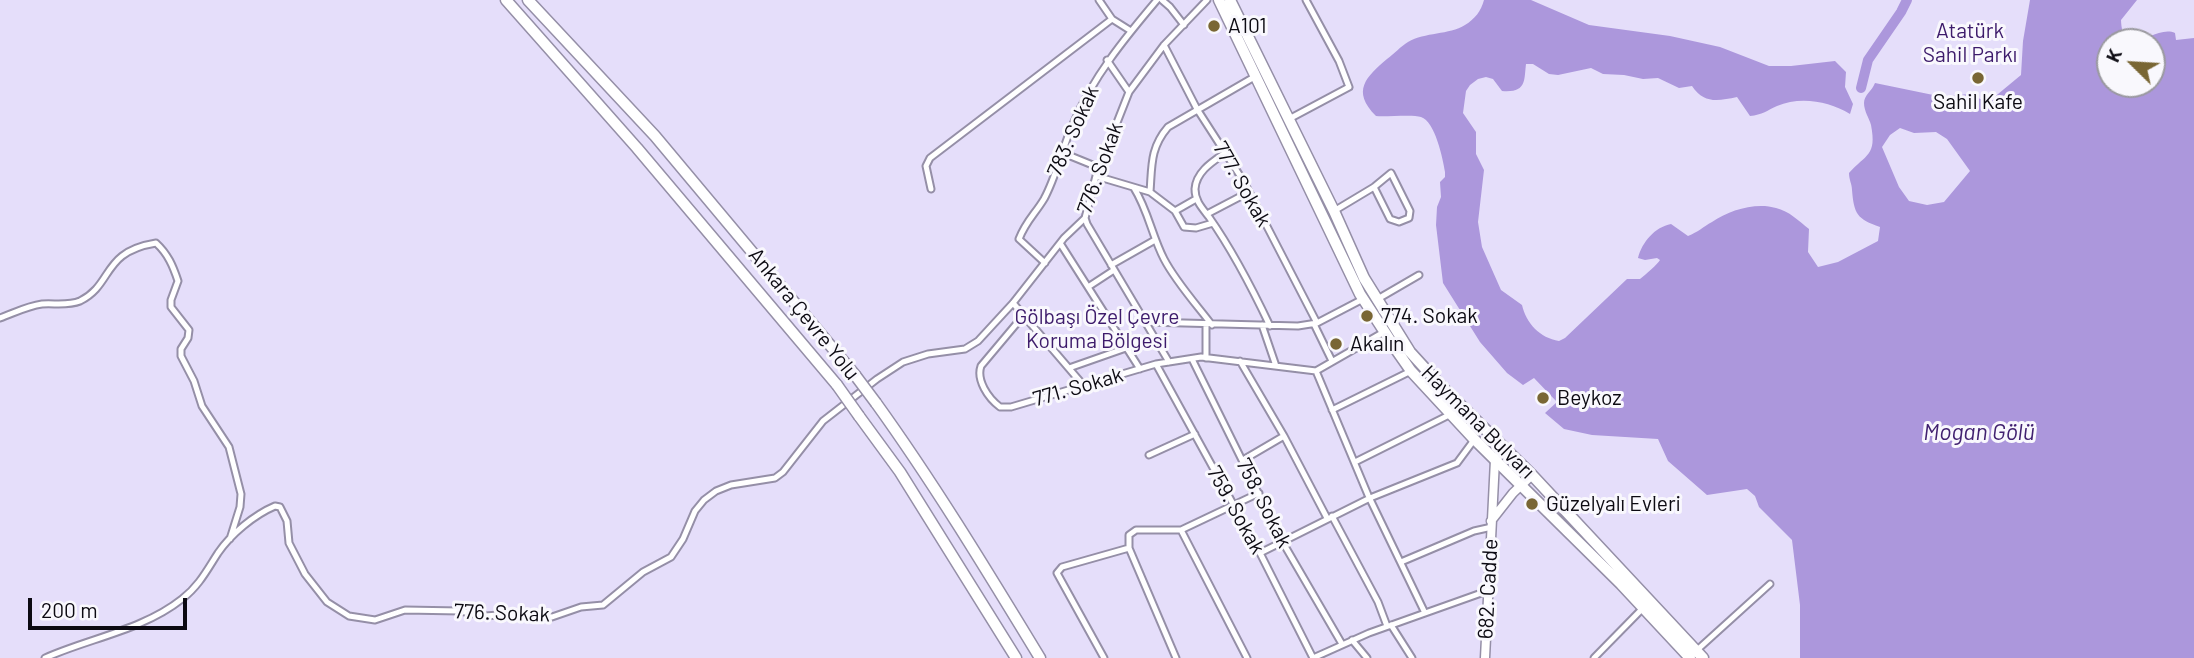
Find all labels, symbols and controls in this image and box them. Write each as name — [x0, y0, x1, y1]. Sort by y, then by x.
place label: A101 — [1228, 13, 1267, 39]
marker: A101 — [1206, 18, 1222, 34]
park label: Atatürk Sahil Parkı — [1923, 18, 2017, 68]
north arrow — [2096, 28, 2166, 98]
text: K — [2100, 45, 2126, 65]
marker: Sahil Kafe — [1970, 70, 1986, 86]
street label: 783. Sokak — [1042, 82, 1104, 180]
place label: Sahil Kafe — [1933, 89, 2023, 115]
street label: 776. Sokak — [1072, 119, 1128, 217]
street label: 777. Sokak — [1208, 137, 1276, 231]
street label: Ankara Çevre Yolu — [743, 243, 865, 385]
place label: 774. Sokak — [1381, 303, 1478, 329]
park label: Gölbaşı Özel Çevre Koruma Bölgesi — [1015, 304, 1179, 354]
marker: 774. Sokak — [1359, 308, 1375, 324]
place label: Akalın — [1350, 331, 1404, 357]
marker: Akalın — [1328, 336, 1344, 352]
street label: Haymana Bulvarı — [1416, 360, 1540, 484]
street label: 771. Sokak — [1030, 362, 1126, 412]
place label: Beykoz — [1557, 385, 1622, 411]
marker: Beykoz — [1535, 390, 1551, 406]
water label: Mogan Gölü — [1923, 418, 2035, 446]
street label: 758. Sokak — [1231, 454, 1297, 552]
street label: 759. Sokak — [1201, 461, 1271, 559]
place label: Güzelyalı Evleri — [1546, 491, 1681, 517]
marker: Güzelyalı Evleri — [1524, 496, 1540, 512]
street label: 682. Cadde — [1473, 538, 1503, 640]
scale bar — [32, 584, 191, 628]
text: 200 m — [41, 597, 98, 622]
street label: 776. Sokak — [454, 599, 550, 627]

